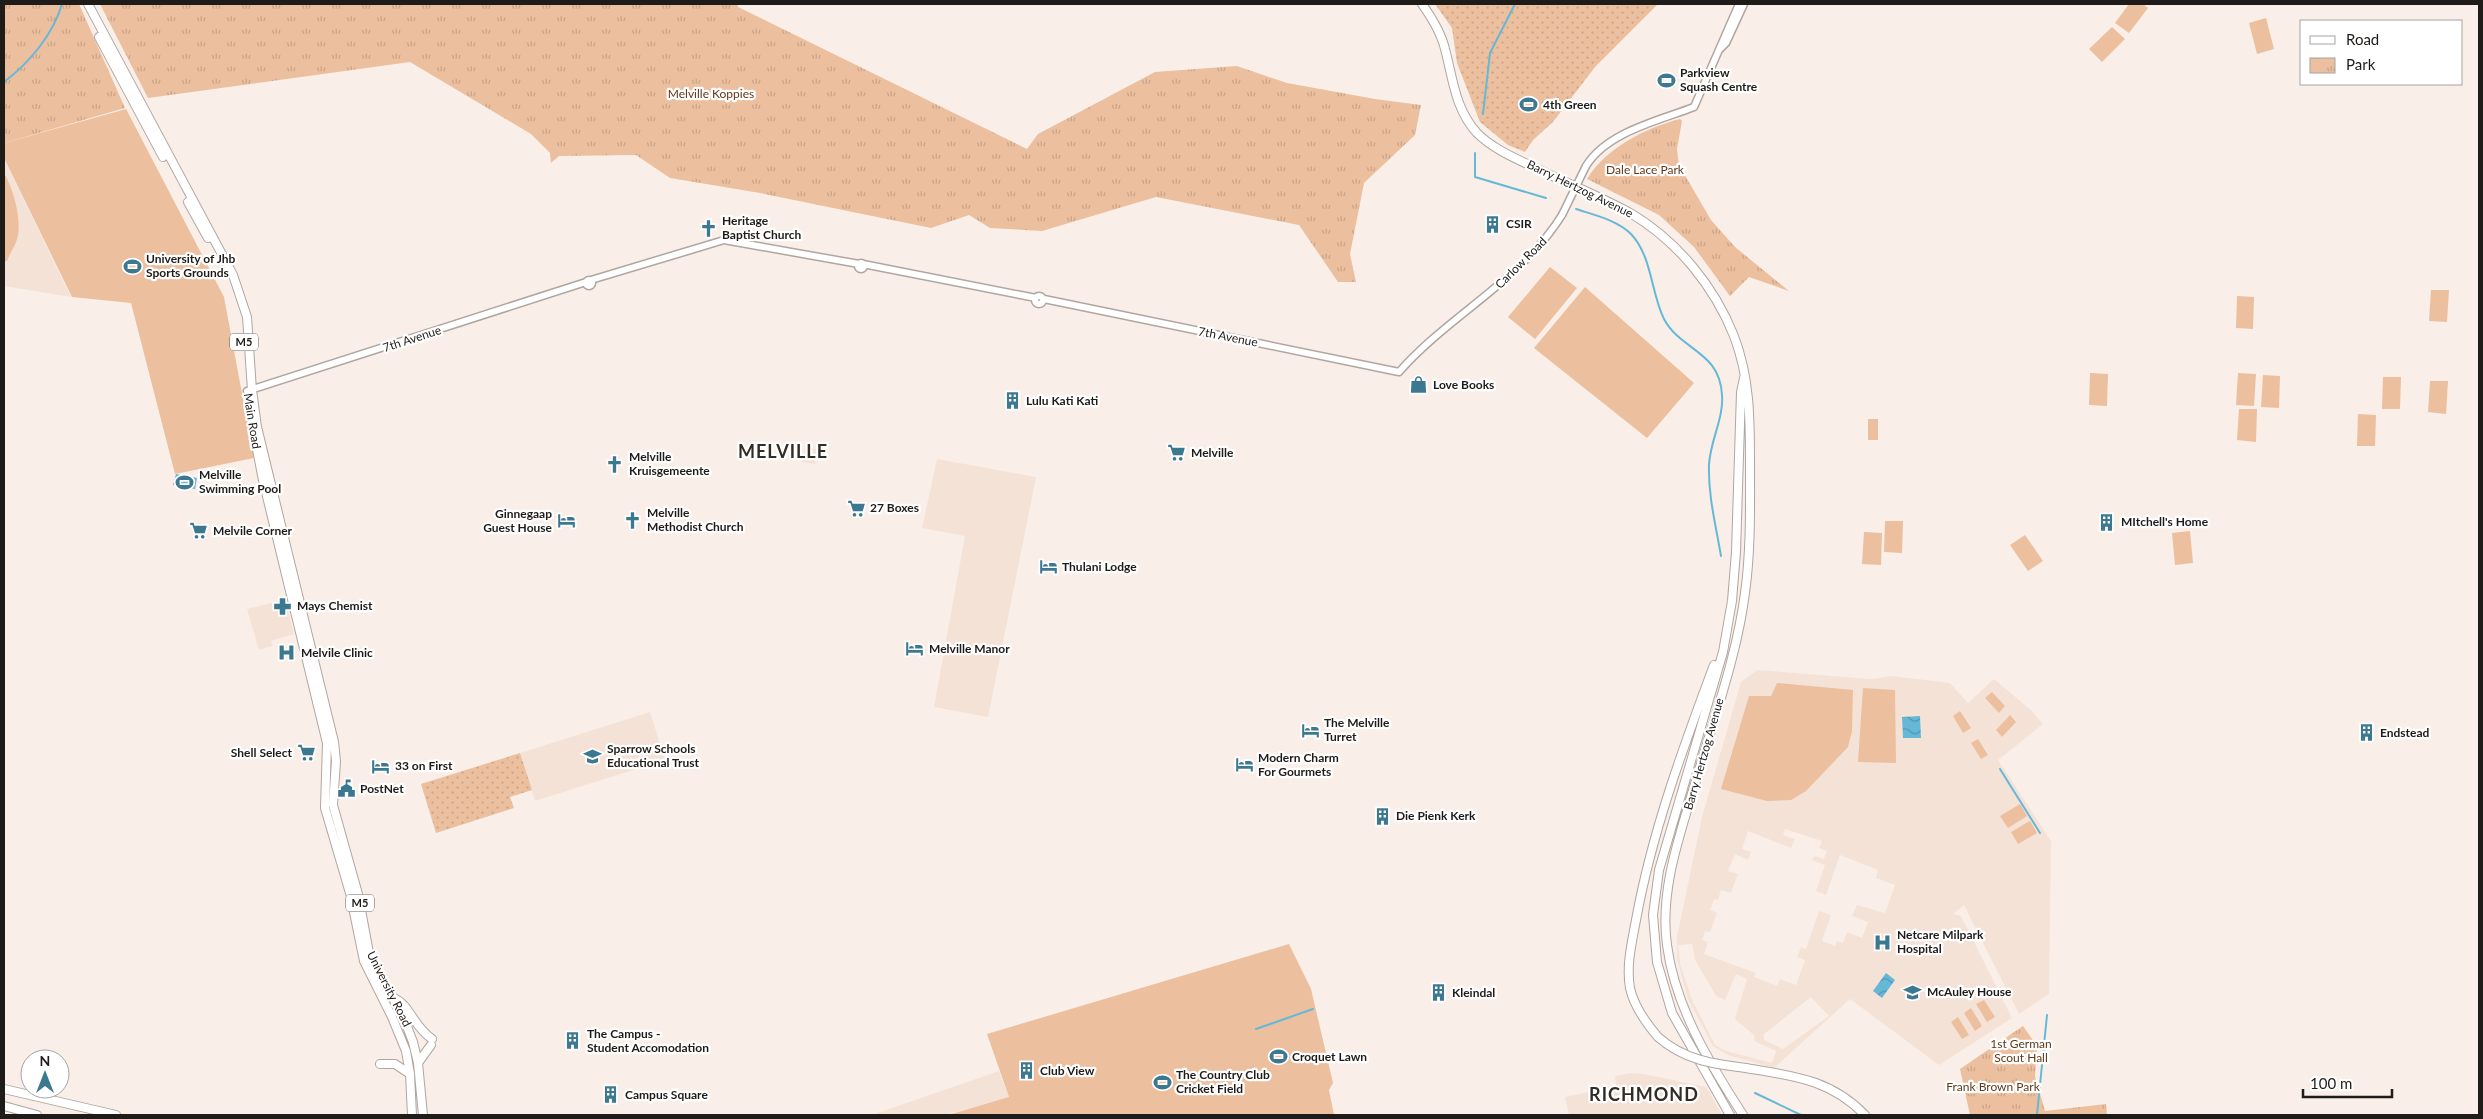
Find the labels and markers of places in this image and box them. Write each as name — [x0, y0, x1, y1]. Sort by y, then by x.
place label: Parkview Squash Centre — [1680, 65, 1758, 94]
sports icon: Parkview Squash Centre — [1656, 70, 1676, 90]
sports icon: 4th Green — [1519, 95, 1539, 115]
place label: 4th Green — [1543, 97, 1597, 112]
place label: Heritage Baptist Church — [722, 213, 802, 242]
building icon: CSIR — [1482, 214, 1502, 234]
place label: CSIR — [1506, 216, 1532, 231]
church icon: Heritage Baptist Church — [698, 218, 718, 238]
place label: University of Jhb Sports Grounds — [146, 251, 235, 280]
sports icon: University of Jhb Sports Grounds — [122, 256, 142, 276]
shop icon: Love Books — [1409, 375, 1429, 395]
place label: Love Books — [1433, 377, 1494, 392]
building icon: Lulu Kati Kati — [1002, 391, 1022, 411]
place label: Lulu Kati Kati — [1026, 393, 1098, 408]
supermarket icon: Melville — [1167, 443, 1187, 463]
place label: Melville — [1191, 445, 1234, 460]
place label: Melville Kruisgemeente — [629, 449, 710, 478]
church icon: Melville Kruisgemeente — [605, 454, 625, 474]
place label: Melville Swimming Pool — [199, 467, 281, 496]
sports icon: Melville Swimming Pool — [175, 472, 195, 492]
supermarket icon: 27 Boxes — [846, 498, 866, 518]
place label: 27 Boxes — [870, 500, 919, 515]
place label: Melville Methodist Church — [647, 505, 744, 534]
place label: Ginnegaap Guest House — [483, 506, 553, 535]
church icon: Melville Methodist Church — [623, 510, 643, 530]
hotel icon: Ginnegaap Guest House — [556, 511, 576, 531]
building icon: MItchell's Home — [2097, 512, 2117, 532]
place label: MItchell's Home — [2121, 514, 2209, 529]
supermarket icon: Melvile Corner — [189, 521, 209, 541]
place label: Melvile Corner — [213, 523, 293, 538]
hotel icon: Thulani Lodge — [1038, 557, 1058, 577]
place label: Thulani Lodge — [1062, 559, 1137, 574]
pharmacy icon: Mays Chemist — [273, 596, 293, 616]
place label: Mays Chemist — [297, 598, 373, 613]
hotel icon: Melville Manor — [905, 639, 925, 659]
place label: Melville Manor — [929, 641, 1010, 656]
hospital icon: Melvile Clinic — [277, 643, 297, 663]
place label: Melvile Clinic — [301, 645, 373, 660]
place label: The Melville Turret — [1324, 715, 1390, 744]
hotel icon: The Melville Turret — [1300, 720, 1320, 740]
building icon: Endstead — [2356, 723, 2376, 743]
place label: Endstead — [2380, 725, 2430, 740]
place label: Sparrow Schools Educational Trust — [607, 741, 700, 770]
supermarket icon: Shell Select — [296, 743, 316, 763]
place label: Shell Select — [231, 745, 293, 760]
school or university icon: Sparrow Schools Educational Trust — [583, 746, 603, 766]
place label: Modern Charm For Gourmets — [1258, 750, 1339, 779]
hotel icon: Modern Charm For Gourmets — [1234, 755, 1254, 775]
hotel icon: 33 on First — [371, 756, 391, 776]
place label: 33 on First — [395, 758, 453, 773]
public building icon: PostNet — [336, 779, 356, 799]
place label: PostNet — [360, 781, 404, 796]
building icon: Die Pienk Kerk — [1372, 806, 1392, 826]
place label: Die Pienk Kerk — [1396, 808, 1476, 823]
place label: Netcare Milpark Hospital — [1897, 927, 1984, 956]
hospital icon: Netcare Milpark Hospital — [1873, 932, 1893, 952]
school or university icon: McAuley House — [1903, 982, 1923, 1002]
building icon: Kleindal — [1428, 983, 1448, 1003]
place label: McAuley House — [1927, 984, 2012, 999]
place label: Kleindal — [1452, 985, 1495, 1000]
place label: The Campus - Student Accomodation — [587, 1026, 709, 1055]
building icon: The Campus - Student Accomodation — [563, 1031, 583, 1051]
sports icon: Croquet Lawn — [1268, 1047, 1288, 1067]
place label: Croquet Lawn — [1292, 1049, 1367, 1064]
building icon: Club View — [1016, 1061, 1036, 1081]
place label: Club View — [1040, 1063, 1095, 1078]
place label: The Country Club Cricket Field — [1176, 1067, 1270, 1096]
sports icon: The Country Club Cricket Field — [1152, 1072, 1172, 1092]
building icon: Campus Square — [601, 1085, 621, 1105]
place label: Campus Square — [625, 1087, 708, 1102]

